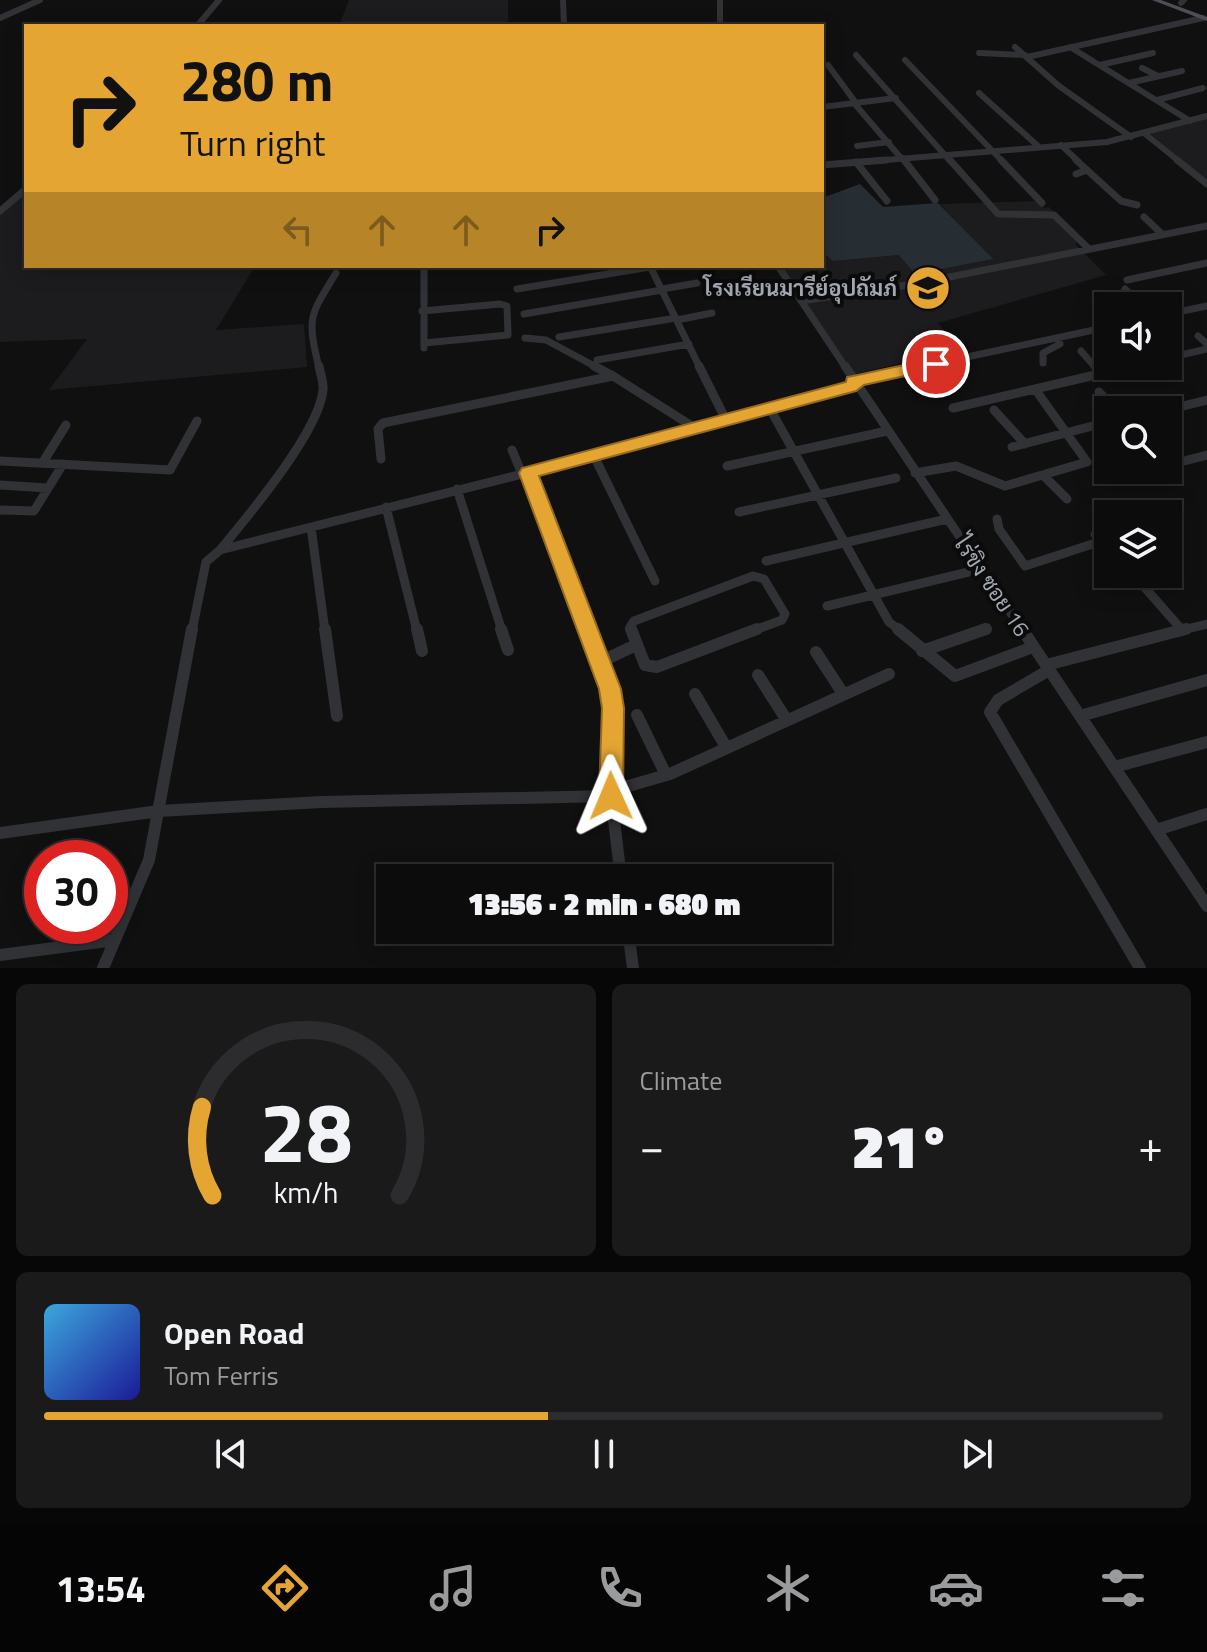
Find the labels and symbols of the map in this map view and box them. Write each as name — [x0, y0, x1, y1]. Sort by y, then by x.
school or university icon: โรงเรียนมารีย์อุปถัมภ์ — [904, 264, 952, 312]
place label: โรงเรียนมารีย์อุปถัมภ์ — [701, 271, 898, 305]
pin — [902, 330, 970, 398]
street label: ไร่ขิง ซอย 16 — [944, 527, 1038, 643]
position arrow — [569, 754, 653, 838]
speed limit sign: 30 — [24, 840, 128, 944]

